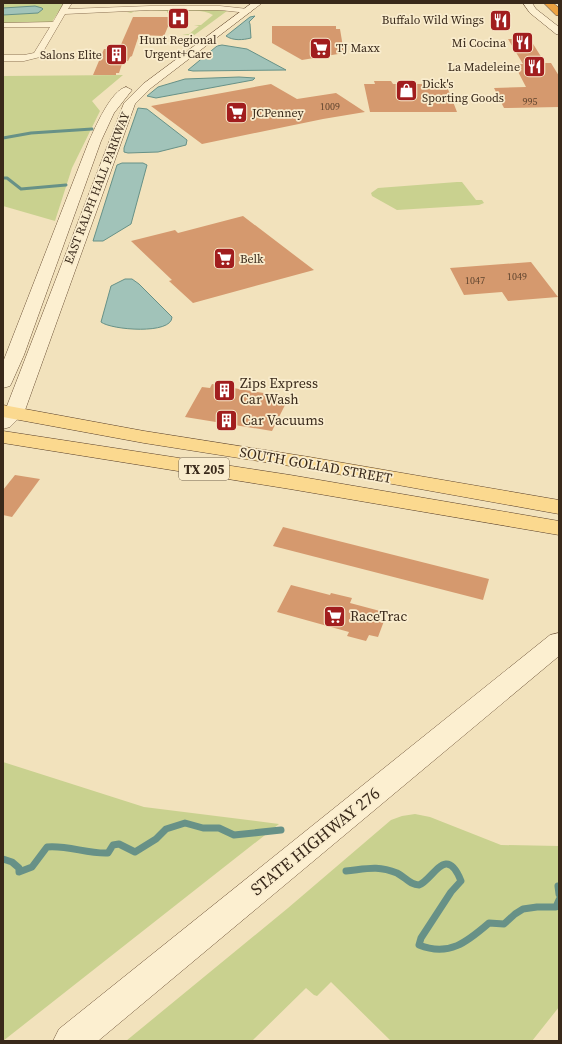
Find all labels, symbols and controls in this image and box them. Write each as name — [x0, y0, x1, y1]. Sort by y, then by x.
hospital icon: Hunt Regional Urgent+Care — [165, 6, 191, 32]
restaurant icon: Buffalo Wild Wings — [487, 7, 513, 33]
place label: Buffalo Wild Wings — [382, 12, 484, 28]
restaurant icon: Mi Cocina — [509, 30, 535, 56]
place label: Hunt Regional Urgent+Care — [139, 32, 217, 62]
supermarket icon: TJ Maxx — [308, 35, 334, 61]
place label: Mi Cocina — [452, 35, 507, 51]
place label: TJ Maxx — [336, 40, 381, 56]
building icon: Salons Elite — [104, 42, 130, 68]
place label: Salons Elite — [40, 47, 102, 63]
restaurant icon: La Madeleine — [522, 54, 548, 80]
place label: La Madeleine — [448, 59, 520, 75]
place label: Dick's Sporting Goods — [422, 76, 504, 106]
shop icon: Dick's Sporting Goods — [394, 78, 420, 104]
house number: 995 — [523, 95, 538, 108]
supermarket icon: JCPenney — [223, 100, 249, 126]
house number: 1009 — [320, 100, 340, 113]
place label: JCPenney — [251, 105, 304, 121]
street label: EAST RALPH HALL PARKWAY — [61, 109, 134, 266]
supermarket icon: Belk — [212, 246, 238, 272]
place label: Belk — [240, 251, 264, 267]
house number: 1049 — [507, 270, 527, 283]
house number: 1047 — [465, 274, 485, 287]
place label: Zips Express Car Wash — [240, 373, 318, 409]
building icon: Zips Express Car Wash — [212, 378, 238, 404]
building icon: Car Vacuums — [213, 407, 239, 433]
place label: Car Vacuums — [242, 410, 324, 430]
street label: SOUTH GOLIAD STREET — [238, 442, 394, 488]
road number: TX 205 — [179, 458, 229, 480]
supermarket icon: RaceTrac — [321, 603, 347, 629]
place label: RaceTrac — [350, 606, 407, 626]
street label: STATE HIGHWAY 276 — [245, 781, 385, 901]

